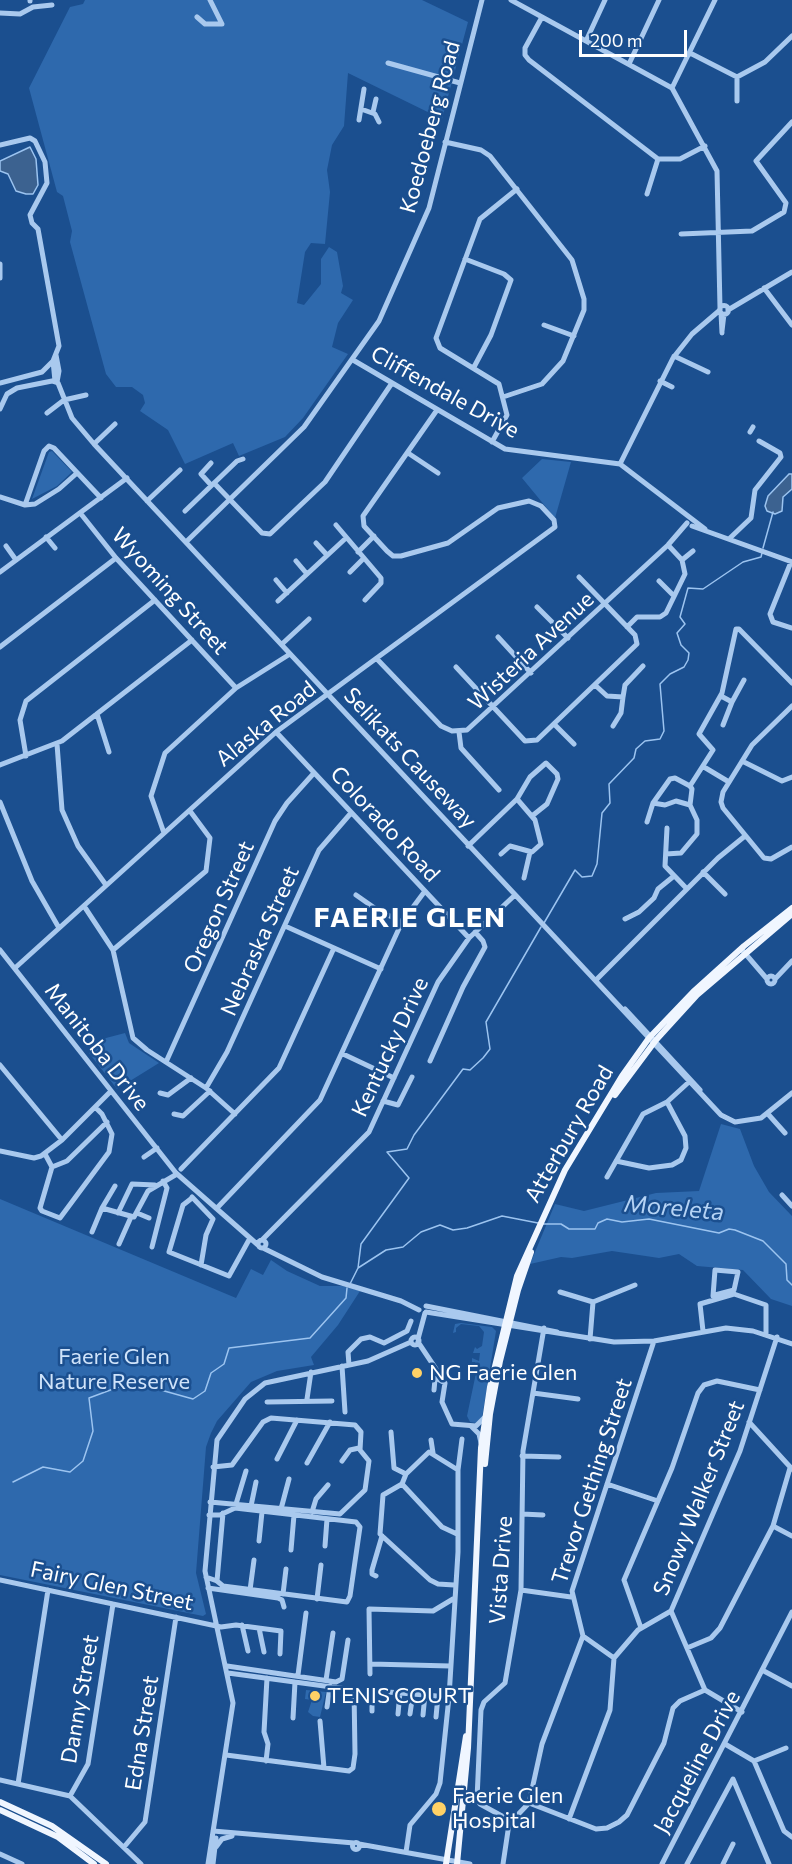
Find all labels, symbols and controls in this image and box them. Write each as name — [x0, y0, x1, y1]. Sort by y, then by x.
scale bar — [582, 18, 690, 56]
text: 200 m — [590, 29, 643, 51]
street label: Koedoeberg Road — [394, 38, 466, 216]
street label: Cliffendale Drive — [366, 340, 524, 444]
street label: Wyoming Street — [106, 522, 234, 660]
street label: Wisteria Avenue — [463, 586, 599, 716]
street label: Alaska Road — [211, 676, 321, 772]
street label: Selikats Causeway — [338, 682, 482, 834]
street label: Colorado Road — [325, 761, 445, 887]
street label: Oregon Street — [178, 837, 260, 977]
street label: Nebraska Street — [215, 862, 305, 1020]
district label: FAERIE GLEN — [314, 901, 506, 935]
street label: Kentucky Drive — [346, 973, 434, 1121]
street label: Manitoba Drive — [39, 978, 155, 1116]
street label: Atterbury Road — [519, 1061, 619, 1207]
water label: Moreleta — [623, 1189, 725, 1227]
park label: Faerie Glen Nature Reserve — [38, 1344, 190, 1396]
place label: NG Faerie Glen — [429, 1360, 577, 1386]
marker: NG Faerie Glen — [410, 1366, 424, 1380]
street label: Trevor Gething Street — [546, 1375, 638, 1587]
street label: Snowy Walker Street — [648, 1397, 750, 1599]
street label: Vista Drive — [484, 1515, 518, 1625]
street label: Fairy Glen Street — [28, 1556, 196, 1616]
street label: Danny Street — [56, 1632, 104, 1766]
street label: Edna Street — [120, 1674, 164, 1792]
place label: TENIS COURT — [327, 1683, 472, 1709]
street label: Jacqueline Drive — [648, 1686, 746, 1838]
marker: TENIS COURT — [308, 1689, 322, 1703]
place label: Faerie Glen Hospital — [452, 1783, 563, 1834]
marker: Faerie Glen Hospital — [430, 1800, 448, 1818]

